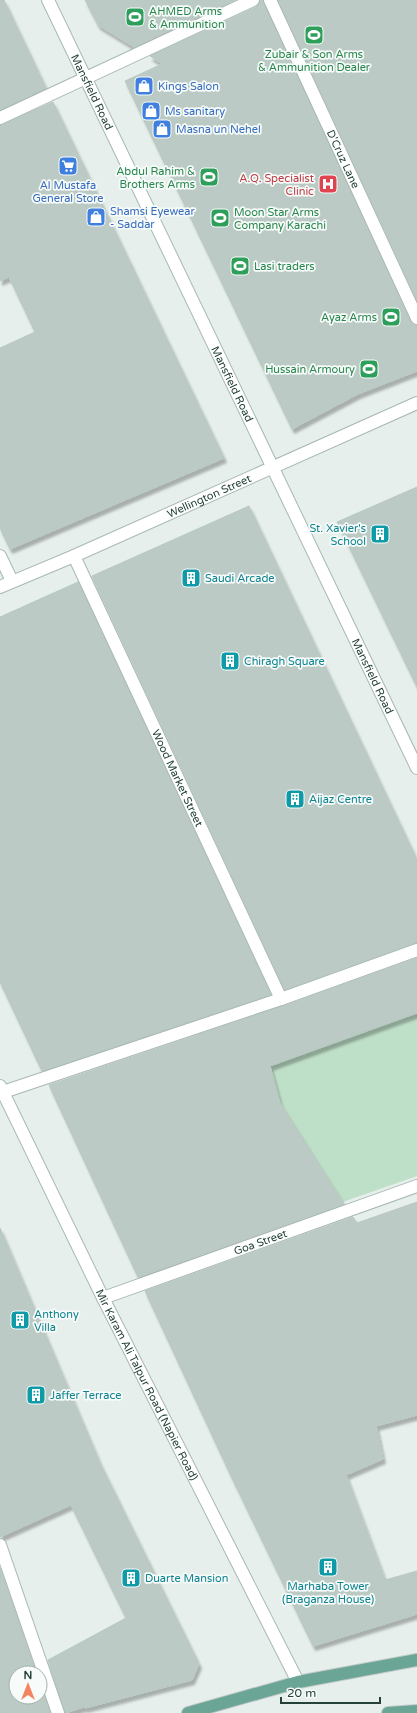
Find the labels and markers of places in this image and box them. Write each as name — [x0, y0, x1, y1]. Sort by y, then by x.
place label: AHMED Arms & Ammunition — [149, 5, 225, 31]
sports icon: AHMED Arms & Ammunition — [124, 6, 146, 28]
sports icon: Zubair & Son Arms & Ammunition Dealer — [303, 24, 325, 46]
place label: Zubair & Son Arms & Ammunition Dealer — [258, 48, 371, 74]
shop icon: Kings Salon — [133, 75, 155, 97]
place label: Kings Salon — [158, 80, 219, 93]
shop icon: Ms sanitary — [140, 100, 162, 122]
place label: Ms sanitary — [165, 105, 225, 118]
shop icon: Masna un Nehel — [151, 118, 173, 140]
place label: Masna un Nehel — [176, 123, 261, 136]
supermarket icon: Al Mustafa General Store — [57, 155, 79, 177]
place label: Abdul Rahim & Brothers Arms — [116, 165, 195, 191]
sports icon: Abdul Rahim & Brothers Arms — [198, 166, 220, 188]
place label: A.Q. Specialist Clinic — [239, 172, 314, 198]
hospital icon: A.Q. Specialist Clinic — [317, 173, 339, 195]
place label: Al Mustafa General Store — [32, 179, 104, 205]
place label: Shamsi Eyewear - Saddar — [110, 205, 195, 231]
shop icon: Shamsi Eyewear - Saddar — [85, 206, 107, 228]
place label: Moon Star Arms Company Karachi — [234, 206, 326, 232]
sports icon: Moon Star Arms Company Karachi — [209, 207, 231, 229]
sports icon: Lasi traders — [229, 255, 251, 277]
place label: Lasi traders — [254, 260, 315, 273]
sports icon: Ayaz Arms — [380, 306, 402, 328]
place label: Ayaz Arms — [321, 311, 377, 324]
sports icon: Hussain Armoury — [358, 358, 380, 380]
place label: Hussain Armoury — [265, 363, 355, 376]
place label: St. Xavier's School — [309, 522, 366, 548]
building icon: St. Xavier's School — [369, 523, 391, 545]
building icon: Saudi Arcade — [180, 567, 202, 589]
place label: Saudi Arcade — [205, 572, 275, 585]
building icon: Chiragh Square — [219, 650, 241, 672]
place label: Chiragh Square — [244, 655, 325, 668]
building icon: Aijaz Centre — [284, 788, 306, 810]
place label: Aijaz Centre — [309, 793, 372, 806]
place label: Anthony Villa — [34, 1308, 79, 1334]
building icon: Anthony Villa — [9, 1309, 31, 1331]
building icon: Jaffer Terrace — [25, 1384, 47, 1406]
place label: Jaffer Terrace — [50, 1389, 122, 1402]
building icon: Marhaba Tower (Braganza House) — [317, 1556, 339, 1578]
building icon: Duarte Mansion — [120, 1567, 142, 1589]
place label: Duarte Mansion — [145, 1572, 228, 1585]
place label: Marhaba Tower (Braganza House) — [282, 1580, 374, 1606]

